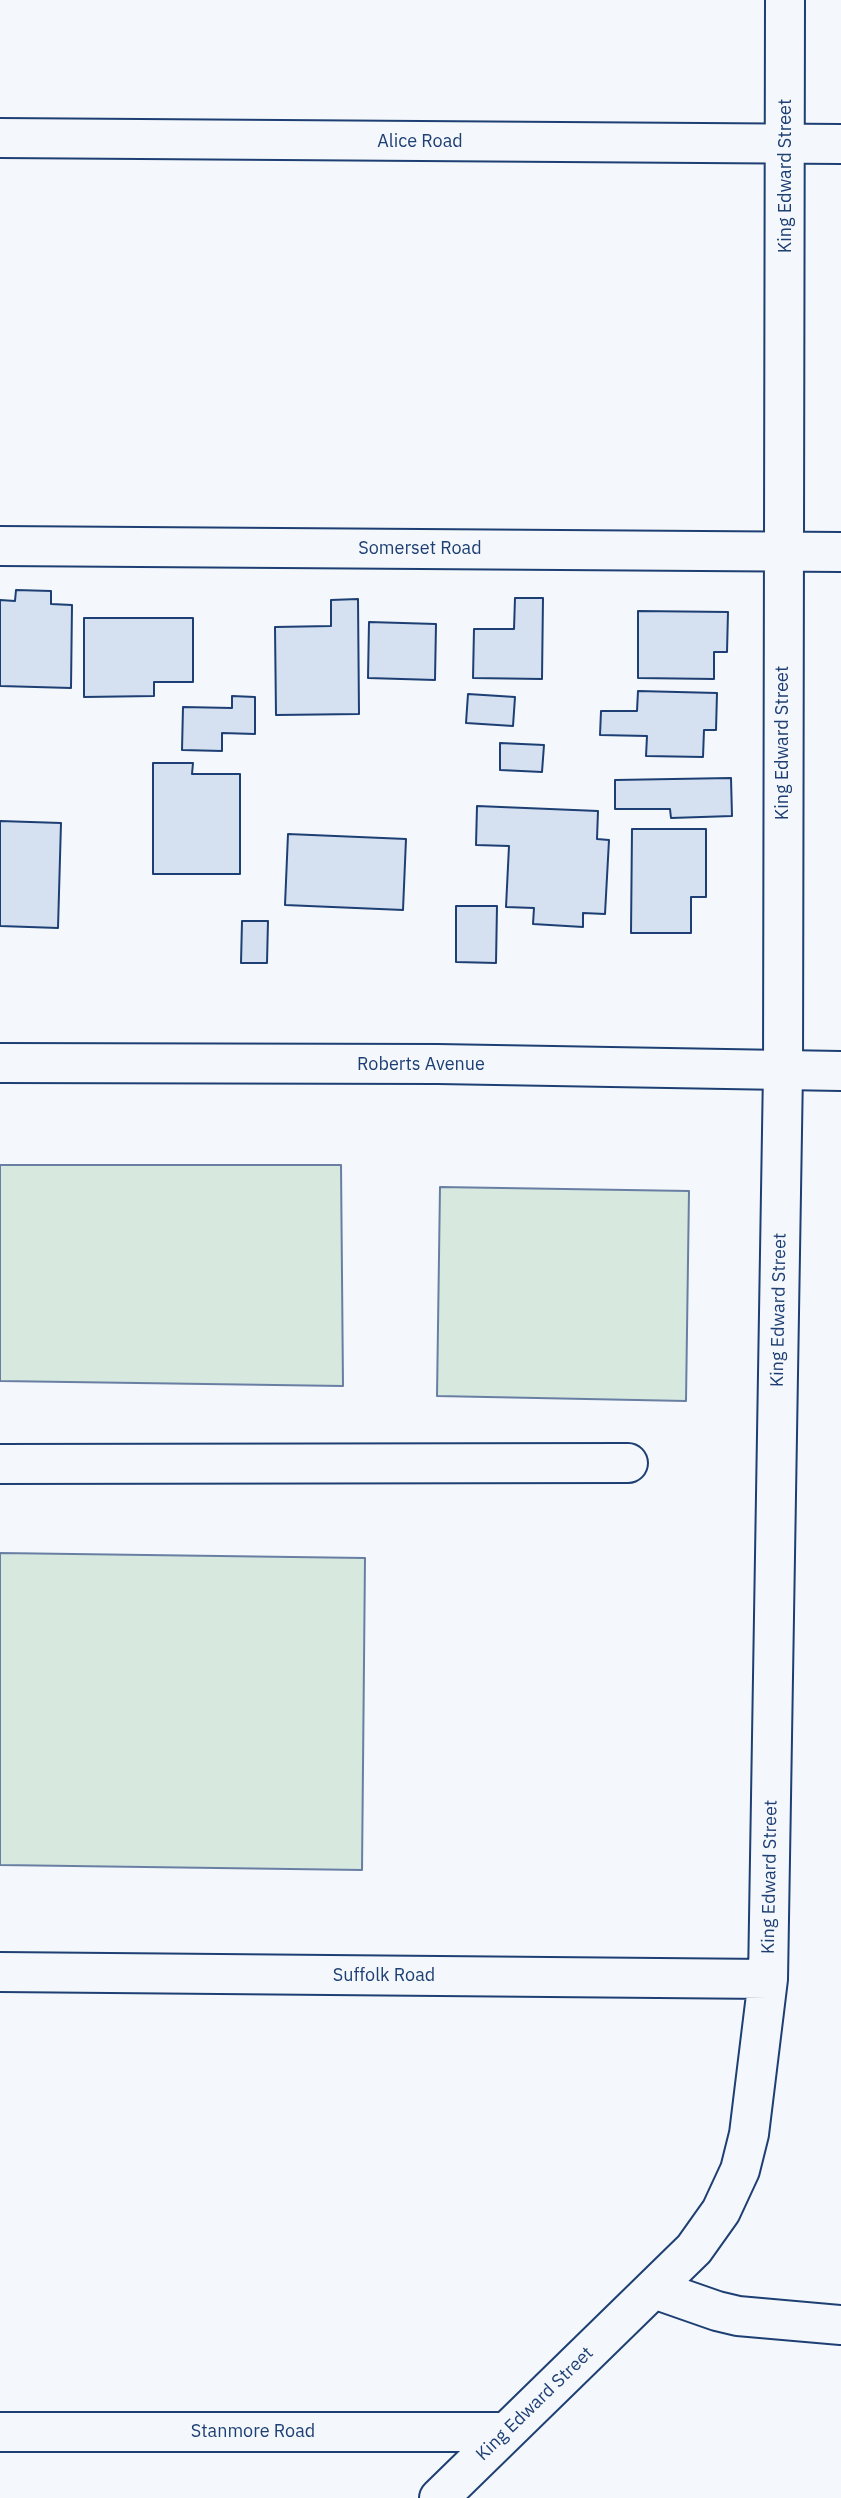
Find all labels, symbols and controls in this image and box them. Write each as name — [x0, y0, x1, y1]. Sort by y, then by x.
street label: King Edward Street — [775, 99, 797, 253]
street label: Alice Road — [377, 131, 463, 153]
street label: Somerset Road — [358, 538, 482, 560]
street label: King Edward Street — [772, 666, 794, 820]
street label: Roberts Avenue — [357, 1054, 485, 1076]
street label: King Edward Street — [767, 1233, 791, 1387]
street label: King Edward Street — [758, 1800, 782, 1954]
street label: Suffolk Road — [333, 1965, 435, 1987]
street label: King Edward Street — [472, 2343, 598, 2465]
street label: Stanmore Road — [191, 2421, 315, 2443]

